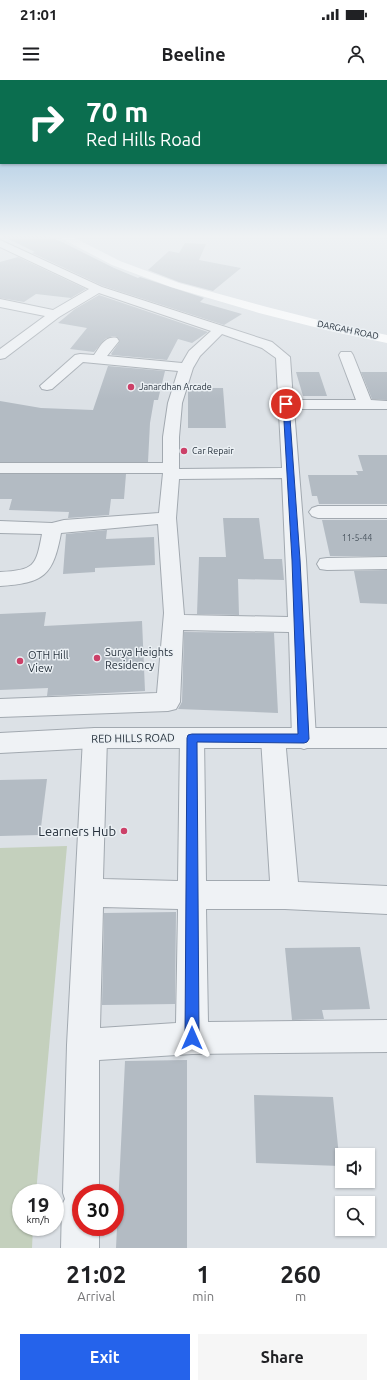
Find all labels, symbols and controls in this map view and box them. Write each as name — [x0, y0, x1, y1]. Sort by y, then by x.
text: 21:01 — [20, 6, 58, 23]
icon: menu — [20, 43, 42, 65]
icon: person — [345, 43, 367, 65]
text: Beeline — [161, 44, 226, 64]
icon: right — [20, 96, 72, 148]
text: 70 m — [86, 96, 148, 127]
text: Red Hills Road — [86, 129, 202, 149]
street label: DARGAH ROAD — [316, 319, 380, 341]
marker: Janardhan Arcade — [126, 382, 136, 392]
place label: Janardhan Arcade — [139, 382, 212, 392]
pin — [269, 387, 303, 421]
icon: arrive — [275, 393, 297, 415]
marker: Car Repair — [179, 446, 189, 456]
place label: Car Repair — [192, 446, 234, 456]
house number: 11-5-44 — [342, 533, 372, 543]
place label: Surya Heights Residency — [105, 646, 173, 671]
place label: OTH Hill View — [28, 649, 69, 674]
marker: Surya Heights Residency — [92, 653, 102, 663]
marker: OTH Hill View — [15, 656, 25, 666]
street label: RED HILLS ROAD — [91, 731, 175, 745]
place label: Learners Hub — [38, 824, 116, 838]
marker: Learners Hub — [119, 826, 129, 836]
position arrow — [171, 1017, 213, 1059]
map controls — [335, 1148, 375, 1236]
button: sound — [335, 1148, 375, 1188]
speed limit sign: 30 — [72, 1184, 124, 1236]
text: 19 — [27, 1193, 49, 1216]
button: search — [335, 1196, 375, 1236]
text: km/h — [26, 1214, 50, 1225]
text: 21:02 — [66, 1261, 126, 1288]
text: 1 — [196, 1261, 210, 1288]
text: 260 — [280, 1261, 321, 1288]
text: Arrival — [77, 1289, 115, 1303]
text: min — [192, 1289, 214, 1303]
text: m — [295, 1289, 306, 1303]
button: Exit — [20, 1334, 190, 1380]
button: Share — [198, 1334, 367, 1380]

